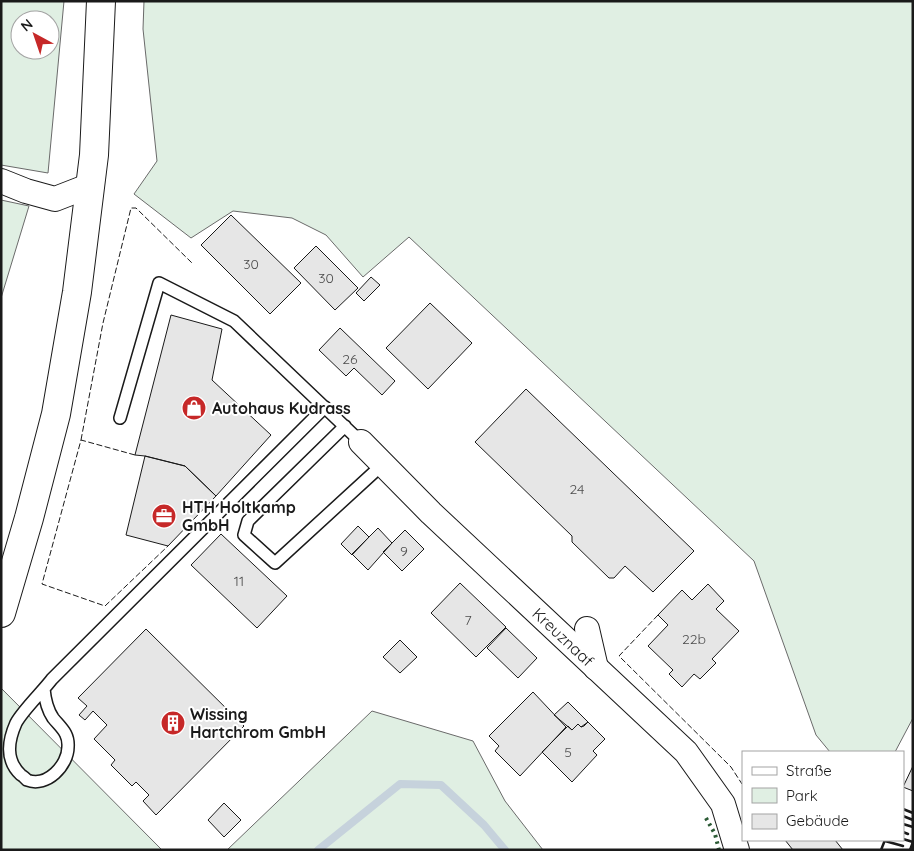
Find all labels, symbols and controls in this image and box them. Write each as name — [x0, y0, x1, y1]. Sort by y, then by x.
north arrow — [10, 10, 60, 60]
text: N — [17, 15, 36, 35]
house number: 30 — [243, 255, 259, 273]
house number: 30 — [318, 269, 334, 287]
house number: 26 — [342, 350, 358, 368]
shop icon: Autohaus Kudrass — [181, 395, 207, 421]
place label: Autohaus Kudrass — [212, 398, 351, 418]
house number: 24 — [570, 480, 584, 498]
place label: HTH Holtkamp GmbH — [182, 497, 296, 535]
office icon: HTH Holtkamp GmbH — [151, 503, 177, 529]
house number: 9 — [400, 542, 408, 560]
house number: 11 — [234, 572, 244, 590]
street label: Kreuznaaf — [528, 603, 598, 671]
house number: 7 — [464, 611, 472, 629]
house number: 22b — [682, 630, 706, 648]
place label: Wissing Hartchrom GmbH — [190, 704, 326, 742]
building icon: Wissing Hartchrom GmbH — [160, 710, 186, 736]
house number: 5 — [564, 743, 572, 761]
legend — [742, 751, 904, 841]
text: Straße — [786, 761, 832, 780]
text: Park — [786, 786, 818, 805]
text: Gebäude — [786, 811, 849, 830]

